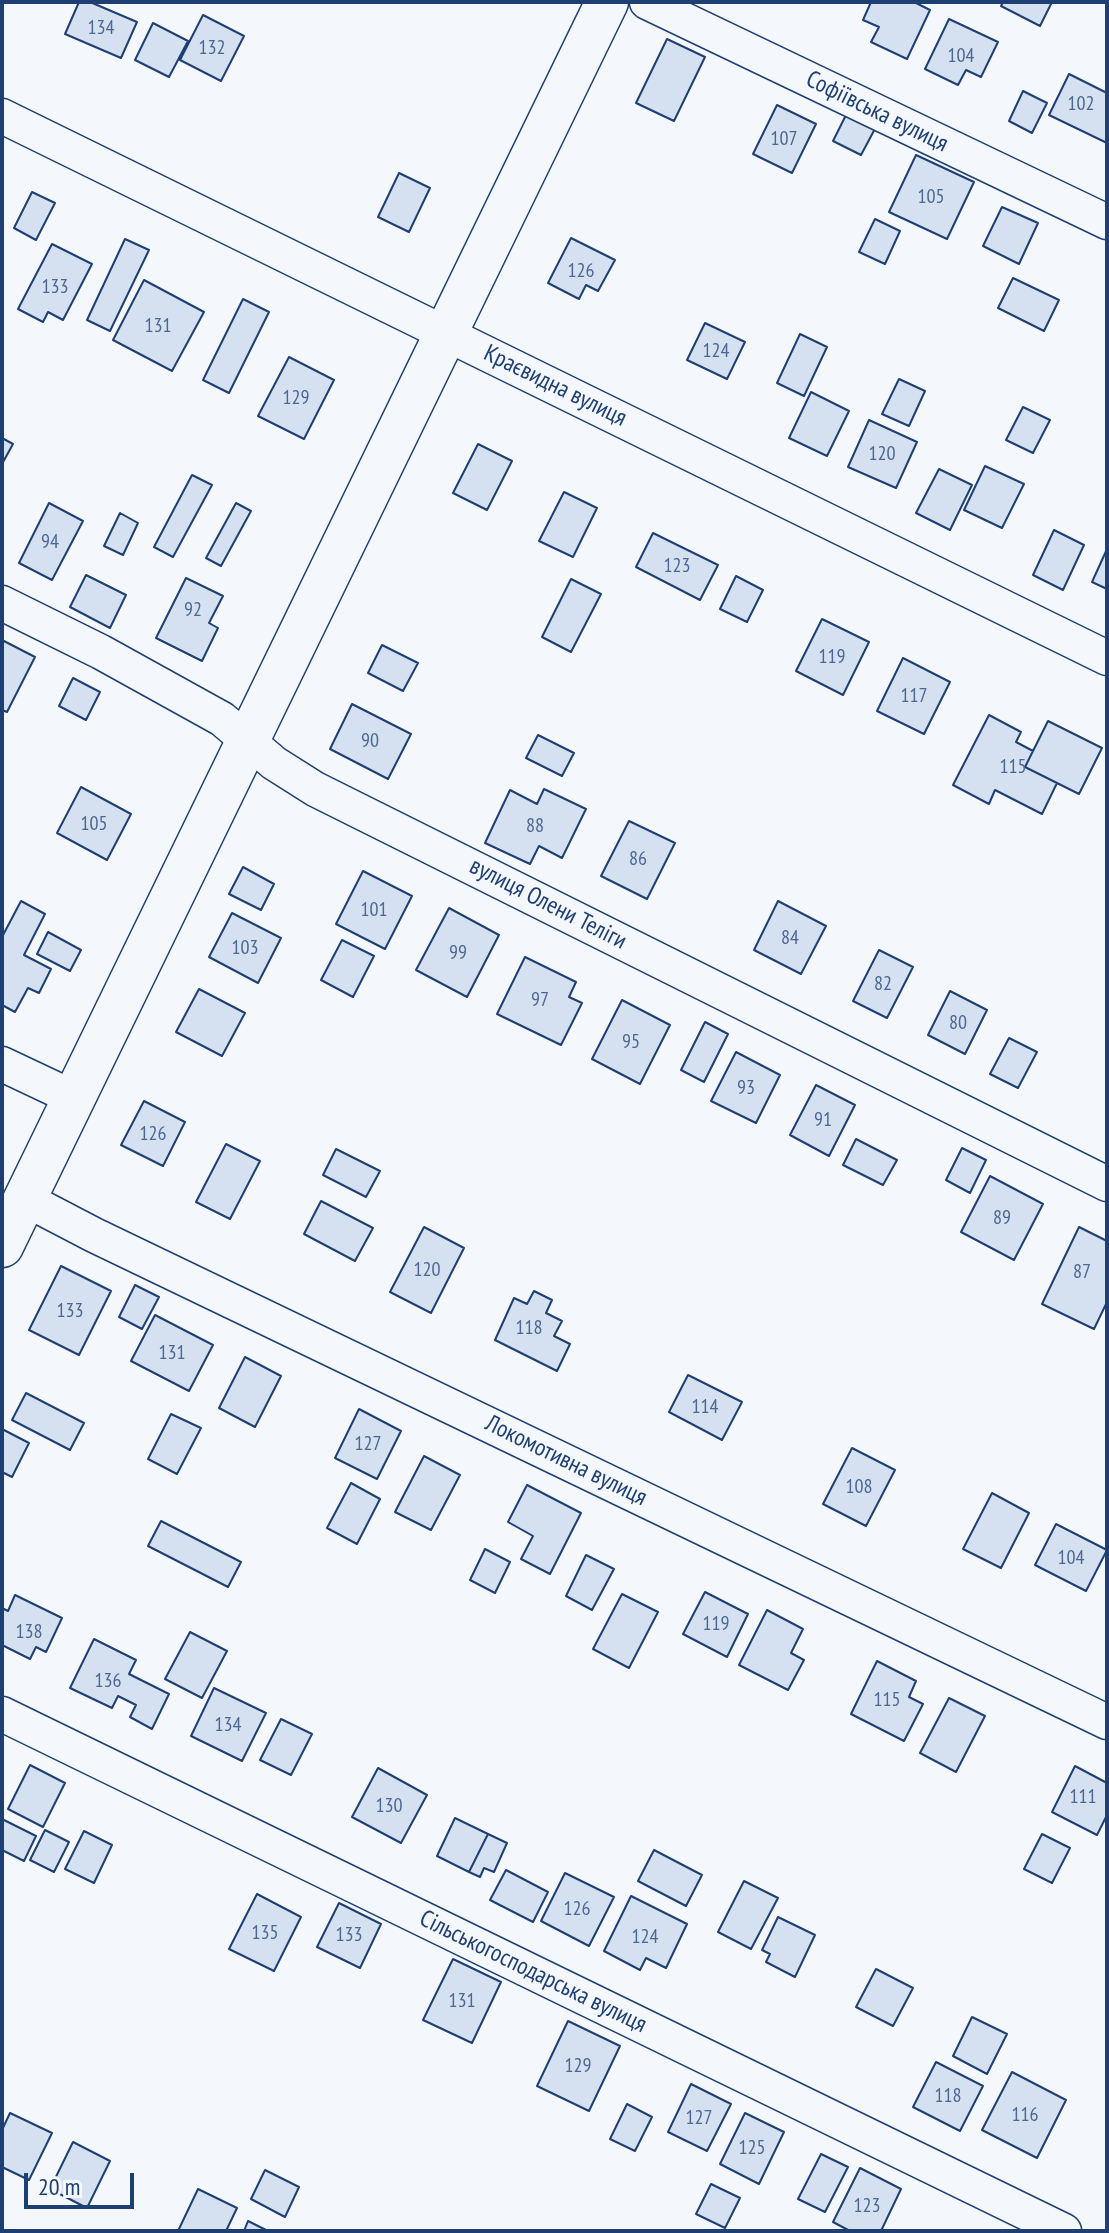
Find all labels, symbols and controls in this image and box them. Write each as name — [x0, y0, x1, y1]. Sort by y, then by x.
house number: 134 — [88, 16, 114, 40]
house number: 132 — [199, 36, 225, 60]
house number: 104 — [948, 44, 974, 68]
street label: Софіївська вулиця — [801, 65, 953, 159]
house number: 102 — [1068, 92, 1094, 116]
house number: 107 — [771, 127, 797, 151]
house number: 105 — [918, 185, 944, 209]
house number: 126 — [568, 259, 594, 283]
house number: 133 — [42, 275, 68, 299]
house number: 131 — [145, 314, 171, 338]
street label: Краєвидна вулиця — [479, 339, 631, 433]
house number: 124 — [703, 339, 729, 363]
house number: 129 — [283, 386, 309, 410]
house number: 120 — [869, 442, 895, 466]
house number: 94 — [41, 530, 59, 554]
house number: 123 — [664, 554, 690, 578]
house number: 92 — [184, 598, 202, 622]
house number: 119 — [819, 645, 845, 669]
house number: 117 — [901, 684, 927, 708]
house number: 90 — [361, 729, 379, 753]
house number: 115 — [1000, 755, 1026, 779]
house number: 105 — [81, 812, 107, 836]
house number: 88 — [526, 814, 544, 838]
house number: 86 — [629, 847, 647, 871]
street label: вулиця Олени Теліги — [465, 852, 631, 956]
house number: 101 — [361, 898, 387, 922]
house number: 84 — [781, 926, 799, 950]
house number: 103 — [232, 936, 258, 960]
house number: 99 — [449, 941, 467, 965]
house number: 82 — [874, 972, 892, 996]
house number: 97 — [531, 988, 549, 1012]
house number: 80 — [949, 1011, 967, 1035]
house number: 95 — [622, 1030, 640, 1054]
house number: 93 — [737, 1076, 755, 1100]
house number: 91 — [814, 1108, 832, 1132]
house number: 126 — [140, 1122, 166, 1146]
house number: 89 — [993, 1206, 1011, 1230]
house number: 120 — [414, 1258, 440, 1282]
house number: 87 — [1073, 1260, 1091, 1284]
house number: 133 — [57, 1299, 83, 1323]
house number: 118 — [516, 1316, 542, 1340]
house number: 131 — [159, 1341, 185, 1365]
house number: 114 — [692, 1395, 718, 1419]
street label: Локомотивна вулиця — [481, 1409, 651, 1513]
house number: 127 — [355, 1432, 381, 1456]
house number: 108 — [846, 1475, 872, 1499]
house number: 104 — [1058, 1546, 1084, 1570]
house number: 119 — [703, 1612, 729, 1636]
house number: 138 — [16, 1620, 42, 1644]
house number: 136 — [95, 1669, 121, 1693]
house number: 115 — [874, 1688, 900, 1712]
house number: 134 — [215, 1713, 241, 1737]
house number: 111 — [1070, 1785, 1096, 1809]
house number: 130 — [376, 1794, 402, 1818]
house number: 126 — [564, 1897, 590, 1921]
street label: Сільськогосподарська вулиця — [415, 1904, 651, 2040]
house number: 135 — [252, 1921, 278, 1945]
house number: 133 — [336, 1923, 362, 1947]
house number: 124 — [632, 1925, 658, 1949]
house number: 131 — [449, 1989, 475, 2013]
house number: 129 — [565, 2054, 591, 2078]
house number: 118 — [935, 2084, 961, 2108]
house number: 116 — [1012, 2103, 1038, 2127]
house number: 127 — [686, 2106, 712, 2130]
house number: 125 — [739, 2136, 765, 2160]
scale bar — [28, 2157, 138, 2207]
text: 20 m — [38, 2171, 80, 2202]
house number: 123 — [854, 2194, 880, 2218]

